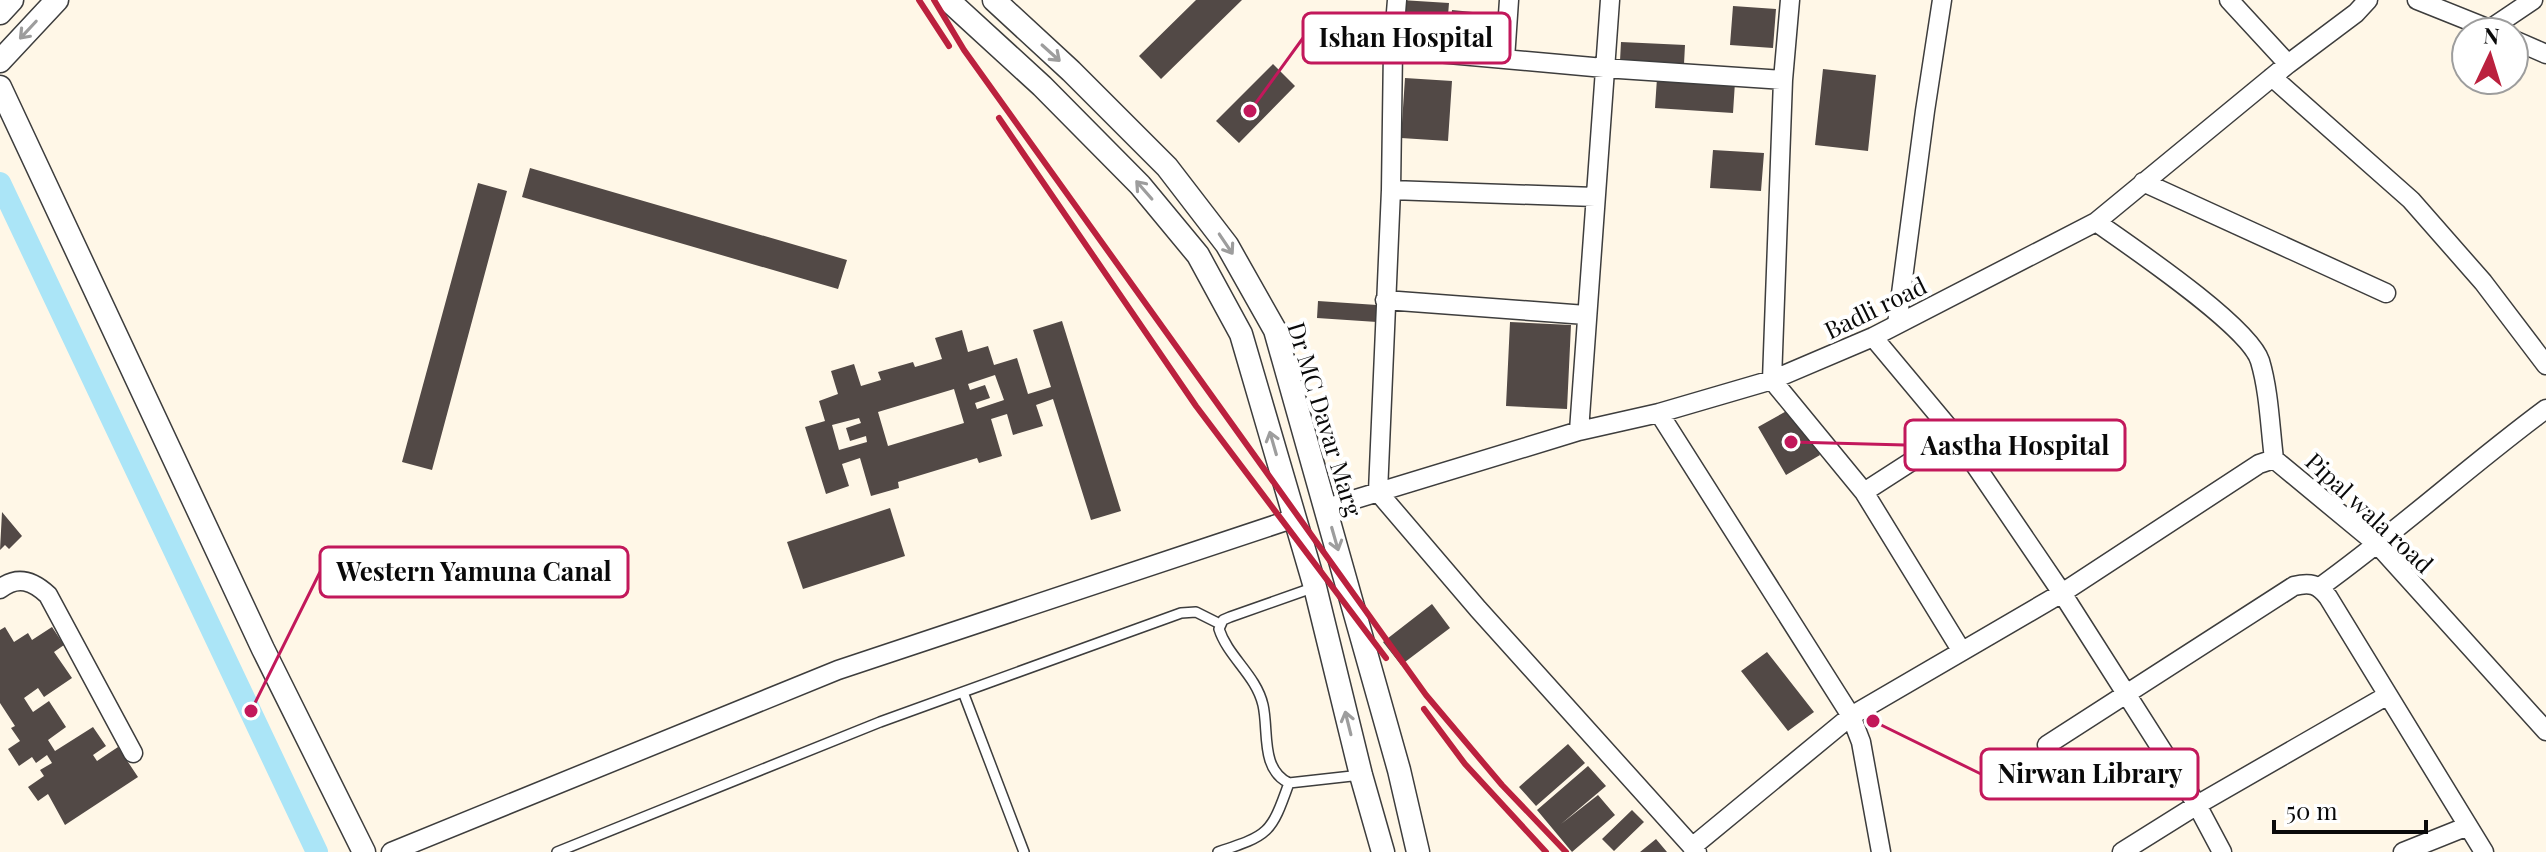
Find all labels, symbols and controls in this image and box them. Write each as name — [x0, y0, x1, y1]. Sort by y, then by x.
callout: Ishan Hospital — [1303, 13, 1510, 63]
north arrow — [2450, 16, 2530, 96]
text: Ishan Hospital — [1319, 19, 1493, 54]
one-way arrow — [20, 20, 38, 40]
text: N — [2482, 20, 2501, 51]
one-way arrow — [1041, 43, 1061, 61]
one-way arrow — [1135, 180, 1153, 201]
one-way arrow — [1218, 233, 1234, 255]
street label: Badli road — [1819, 268, 1931, 345]
street label: Dr MC Davar Marg — [1281, 318, 1371, 520]
callout: Aastha Hospital — [1905, 420, 2125, 470]
text: Aastha Hospital — [1920, 427, 2109, 462]
one-way arrow — [1265, 431, 1280, 457]
street label: Pipal wala road — [2299, 445, 2441, 579]
one-way arrow — [1328, 525, 1343, 551]
callout: Western Yamuna Canal — [320, 547, 628, 597]
text: Western Yamuna Canal — [335, 553, 612, 588]
one-way arrow — [1340, 711, 1355, 736]
callout: Nirwan Library — [1981, 749, 2198, 799]
text: Nirwan Library — [1997, 755, 2183, 790]
scale bar — [2274, 784, 2426, 834]
text: 50 m — [2286, 794, 2338, 826]

